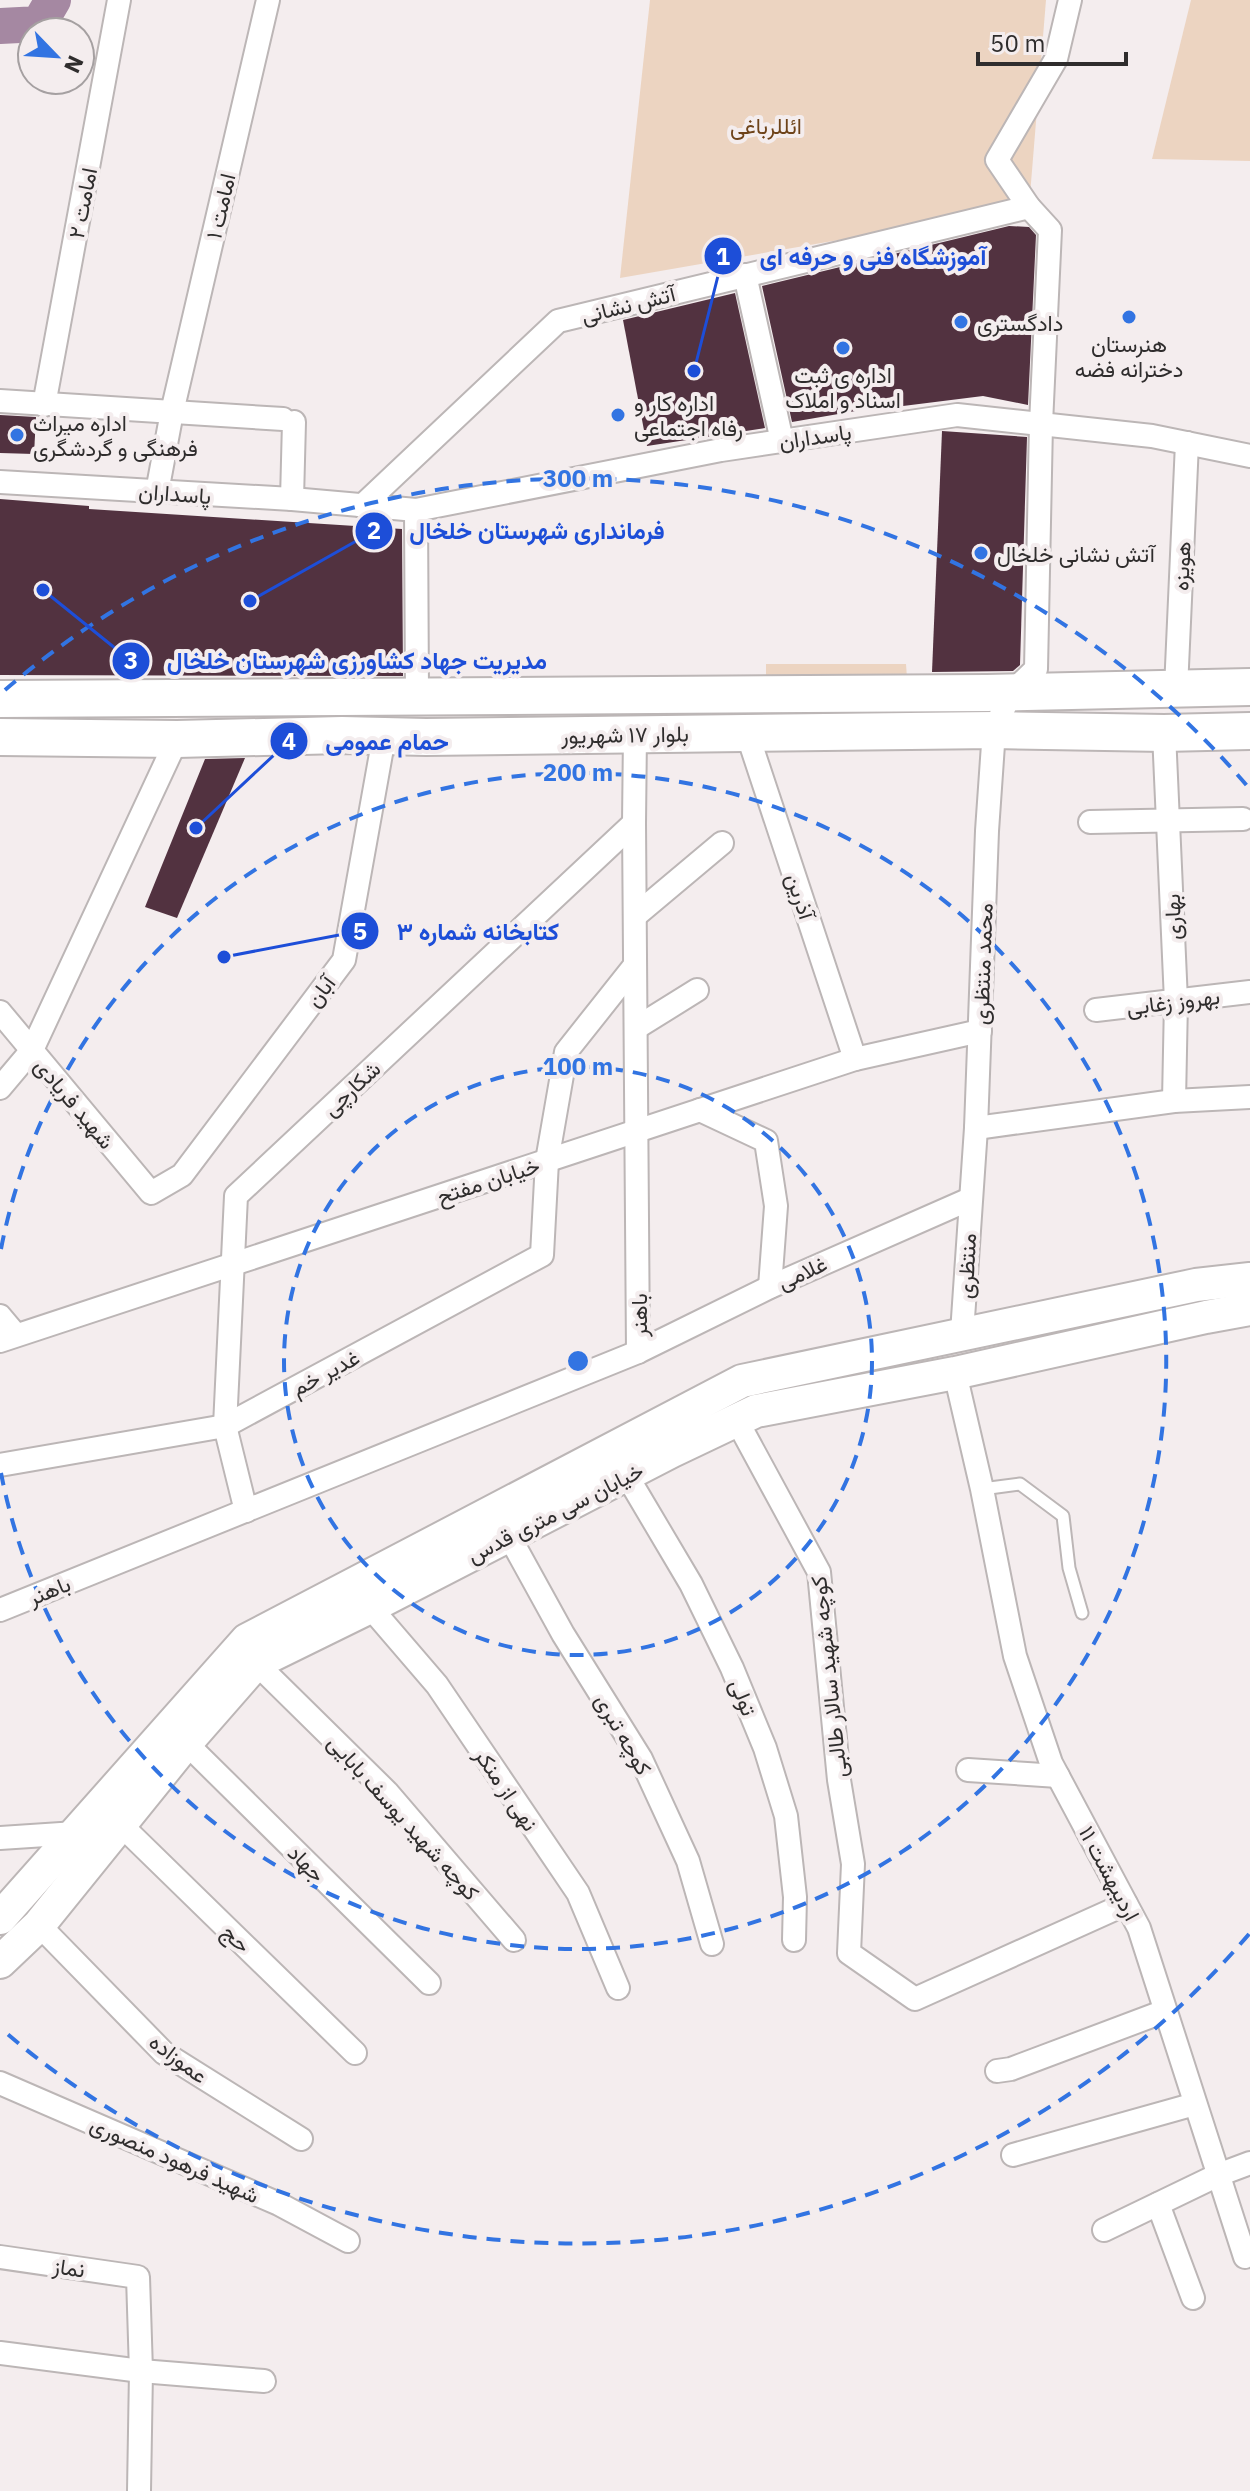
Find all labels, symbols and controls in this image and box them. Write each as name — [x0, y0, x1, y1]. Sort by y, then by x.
north arrow — [16, 16, 96, 96]
scale bar — [978, 16, 1126, 66]
text: 50 m — [990, 27, 1045, 59]
text: N — [58, 51, 91, 78]
park label: ائللرباغی — [730, 111, 802, 140]
street label: امامت ۲ — [61, 165, 103, 241]
street label: امامت ۱ — [198, 170, 242, 242]
callout: آموزشگاه فنی و حرفه ای — [703, 232, 1002, 280]
text: 1 — [716, 240, 730, 272]
text: آموزشگاه فنی و حرفه ای — [759, 240, 988, 272]
street label: آتش نشانی — [578, 278, 680, 330]
place label: دادگستری — [977, 308, 1063, 337]
marker: هنرستان دخترانه فضه — [1120, 308, 1138, 326]
marker: دادگستری — [952, 313, 970, 331]
place label: هنرستان دخترانه فضه — [1075, 329, 1183, 383]
marker: اداره ی ثبت اسناد و املاک — [834, 339, 852, 357]
place label: اداره ی ثبت اسناد و املاک — [785, 360, 901, 414]
place label: اداره کار و رفاه اجتماعی — [634, 388, 743, 442]
marker: اداره کار و رفاه اجتماعی — [609, 406, 627, 424]
place label: اداره میراث فرهنگی و گردشگری — [33, 408, 198, 462]
street label: پاسداران — [777, 417, 853, 456]
marker: اداره میراث فرهنگی و گردشگری — [8, 426, 26, 444]
text: 300 m — [543, 462, 613, 494]
street label: پاسداران — [138, 476, 212, 511]
callout: فرمانداری شهرستان خلخال — [354, 507, 681, 555]
text: 2 — [367, 514, 381, 546]
text: فرمانداری شهرستان خلخال — [409, 514, 665, 546]
place label: آتش نشانی خلخال — [997, 539, 1157, 568]
street label: هویزه — [1165, 540, 1197, 592]
marker: آتش نشانی خلخال — [972, 544, 990, 562]
callout: مدیریت جهاد کشاورزی شهرستان خلخال — [111, 637, 563, 685]
text: 3 — [124, 644, 138, 676]
text: مدیریت جهاد کشاورزی شهرستان خلخال — [167, 644, 547, 676]
callout: حمام عمومی — [269, 717, 465, 765]
street label: بلوار ١٧ شهریور — [560, 718, 689, 750]
text: 4 — [282, 725, 296, 757]
text: حمام عمومی — [325, 725, 449, 758]
text: 200 m — [543, 756, 613, 788]
street label: آذرین — [780, 869, 823, 924]
street label: بهاری — [1157, 893, 1187, 941]
street label: محمد منتظری — [965, 902, 999, 1026]
callout: کتابخانه شماره ۳ — [340, 907, 575, 955]
text: 5 — [353, 915, 367, 947]
text: کتابخانه شماره ۳ — [397, 915, 559, 947]
street label: آبان — [299, 968, 342, 1013]
street label: بهروز زغابی — [1125, 981, 1221, 1021]
text: 100 m — [543, 1050, 613, 1082]
street label: شهید فریادی — [28, 1051, 122, 1155]
street label: شکارچی — [316, 1054, 387, 1123]
street label: خیابان مفتح — [433, 1150, 543, 1211]
street label: منتظری — [950, 1232, 982, 1300]
street label: غلامی — [773, 1248, 831, 1296]
street label: باهنر — [624, 1293, 653, 1338]
street label: غدیر خم — [286, 1342, 365, 1403]
centre of rings — [564, 1347, 592, 1375]
street label: خیابان سی متری قدس — [462, 1455, 648, 1569]
street label: باهنر — [22, 1568, 75, 1612]
street label: کوچه شهید سالار طالبی — [803, 1574, 854, 1779]
street label: تولی — [724, 1674, 764, 1720]
street label: کوچه تبری — [588, 1688, 659, 1781]
street label: کوچه شهید یوسف بابایی — [321, 1728, 486, 1907]
street label: نهی از منکر — [468, 1741, 545, 1836]
street label: ۱۱ اردیبهشت — [1073, 1820, 1147, 1926]
street label: جهاد — [282, 1838, 332, 1888]
street label: حج — [215, 1917, 258, 1960]
street label: عموزاده — [144, 2027, 214, 2089]
street label: شهید فرهود منصوری — [86, 2109, 264, 2209]
street label: نماز — [50, 2250, 87, 2284]

